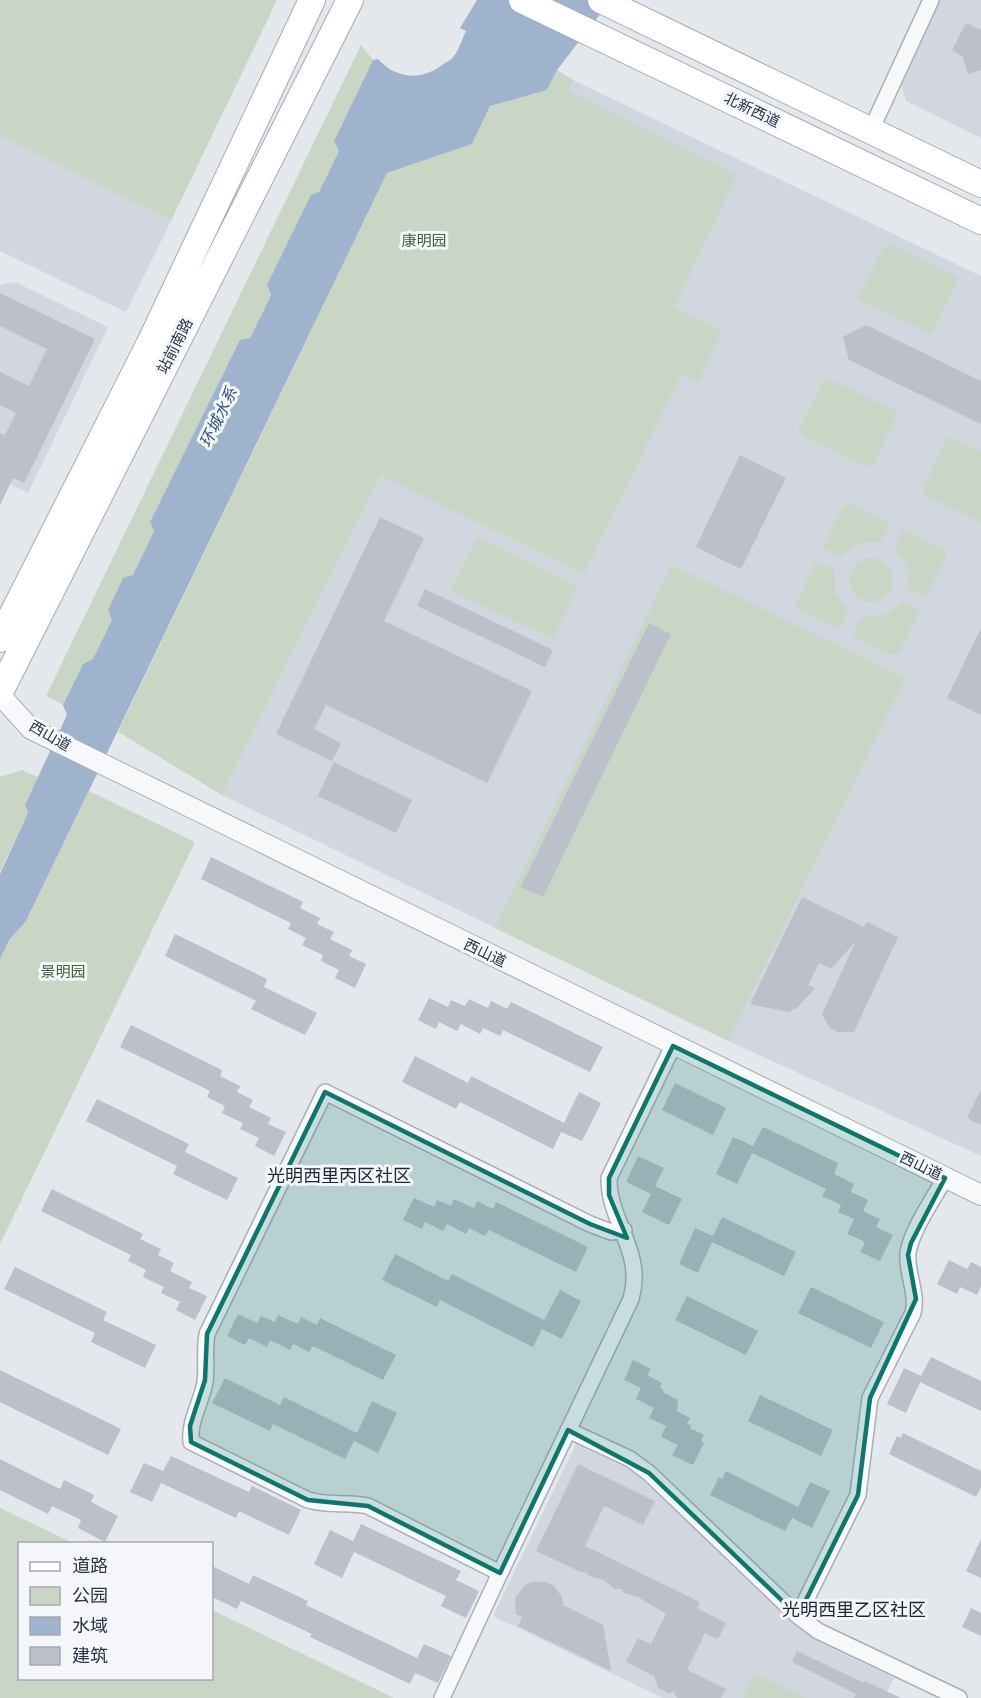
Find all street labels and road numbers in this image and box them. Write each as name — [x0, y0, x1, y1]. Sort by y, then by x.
street label: 北新西道 — [721, 87, 784, 132]
street label: 站前南路 — [152, 314, 198, 377]
street label: 西山道 — [26, 715, 75, 756]
street label: 西山道 — [460, 933, 510, 972]
street label: 西山道 — [896, 1146, 946, 1185]

